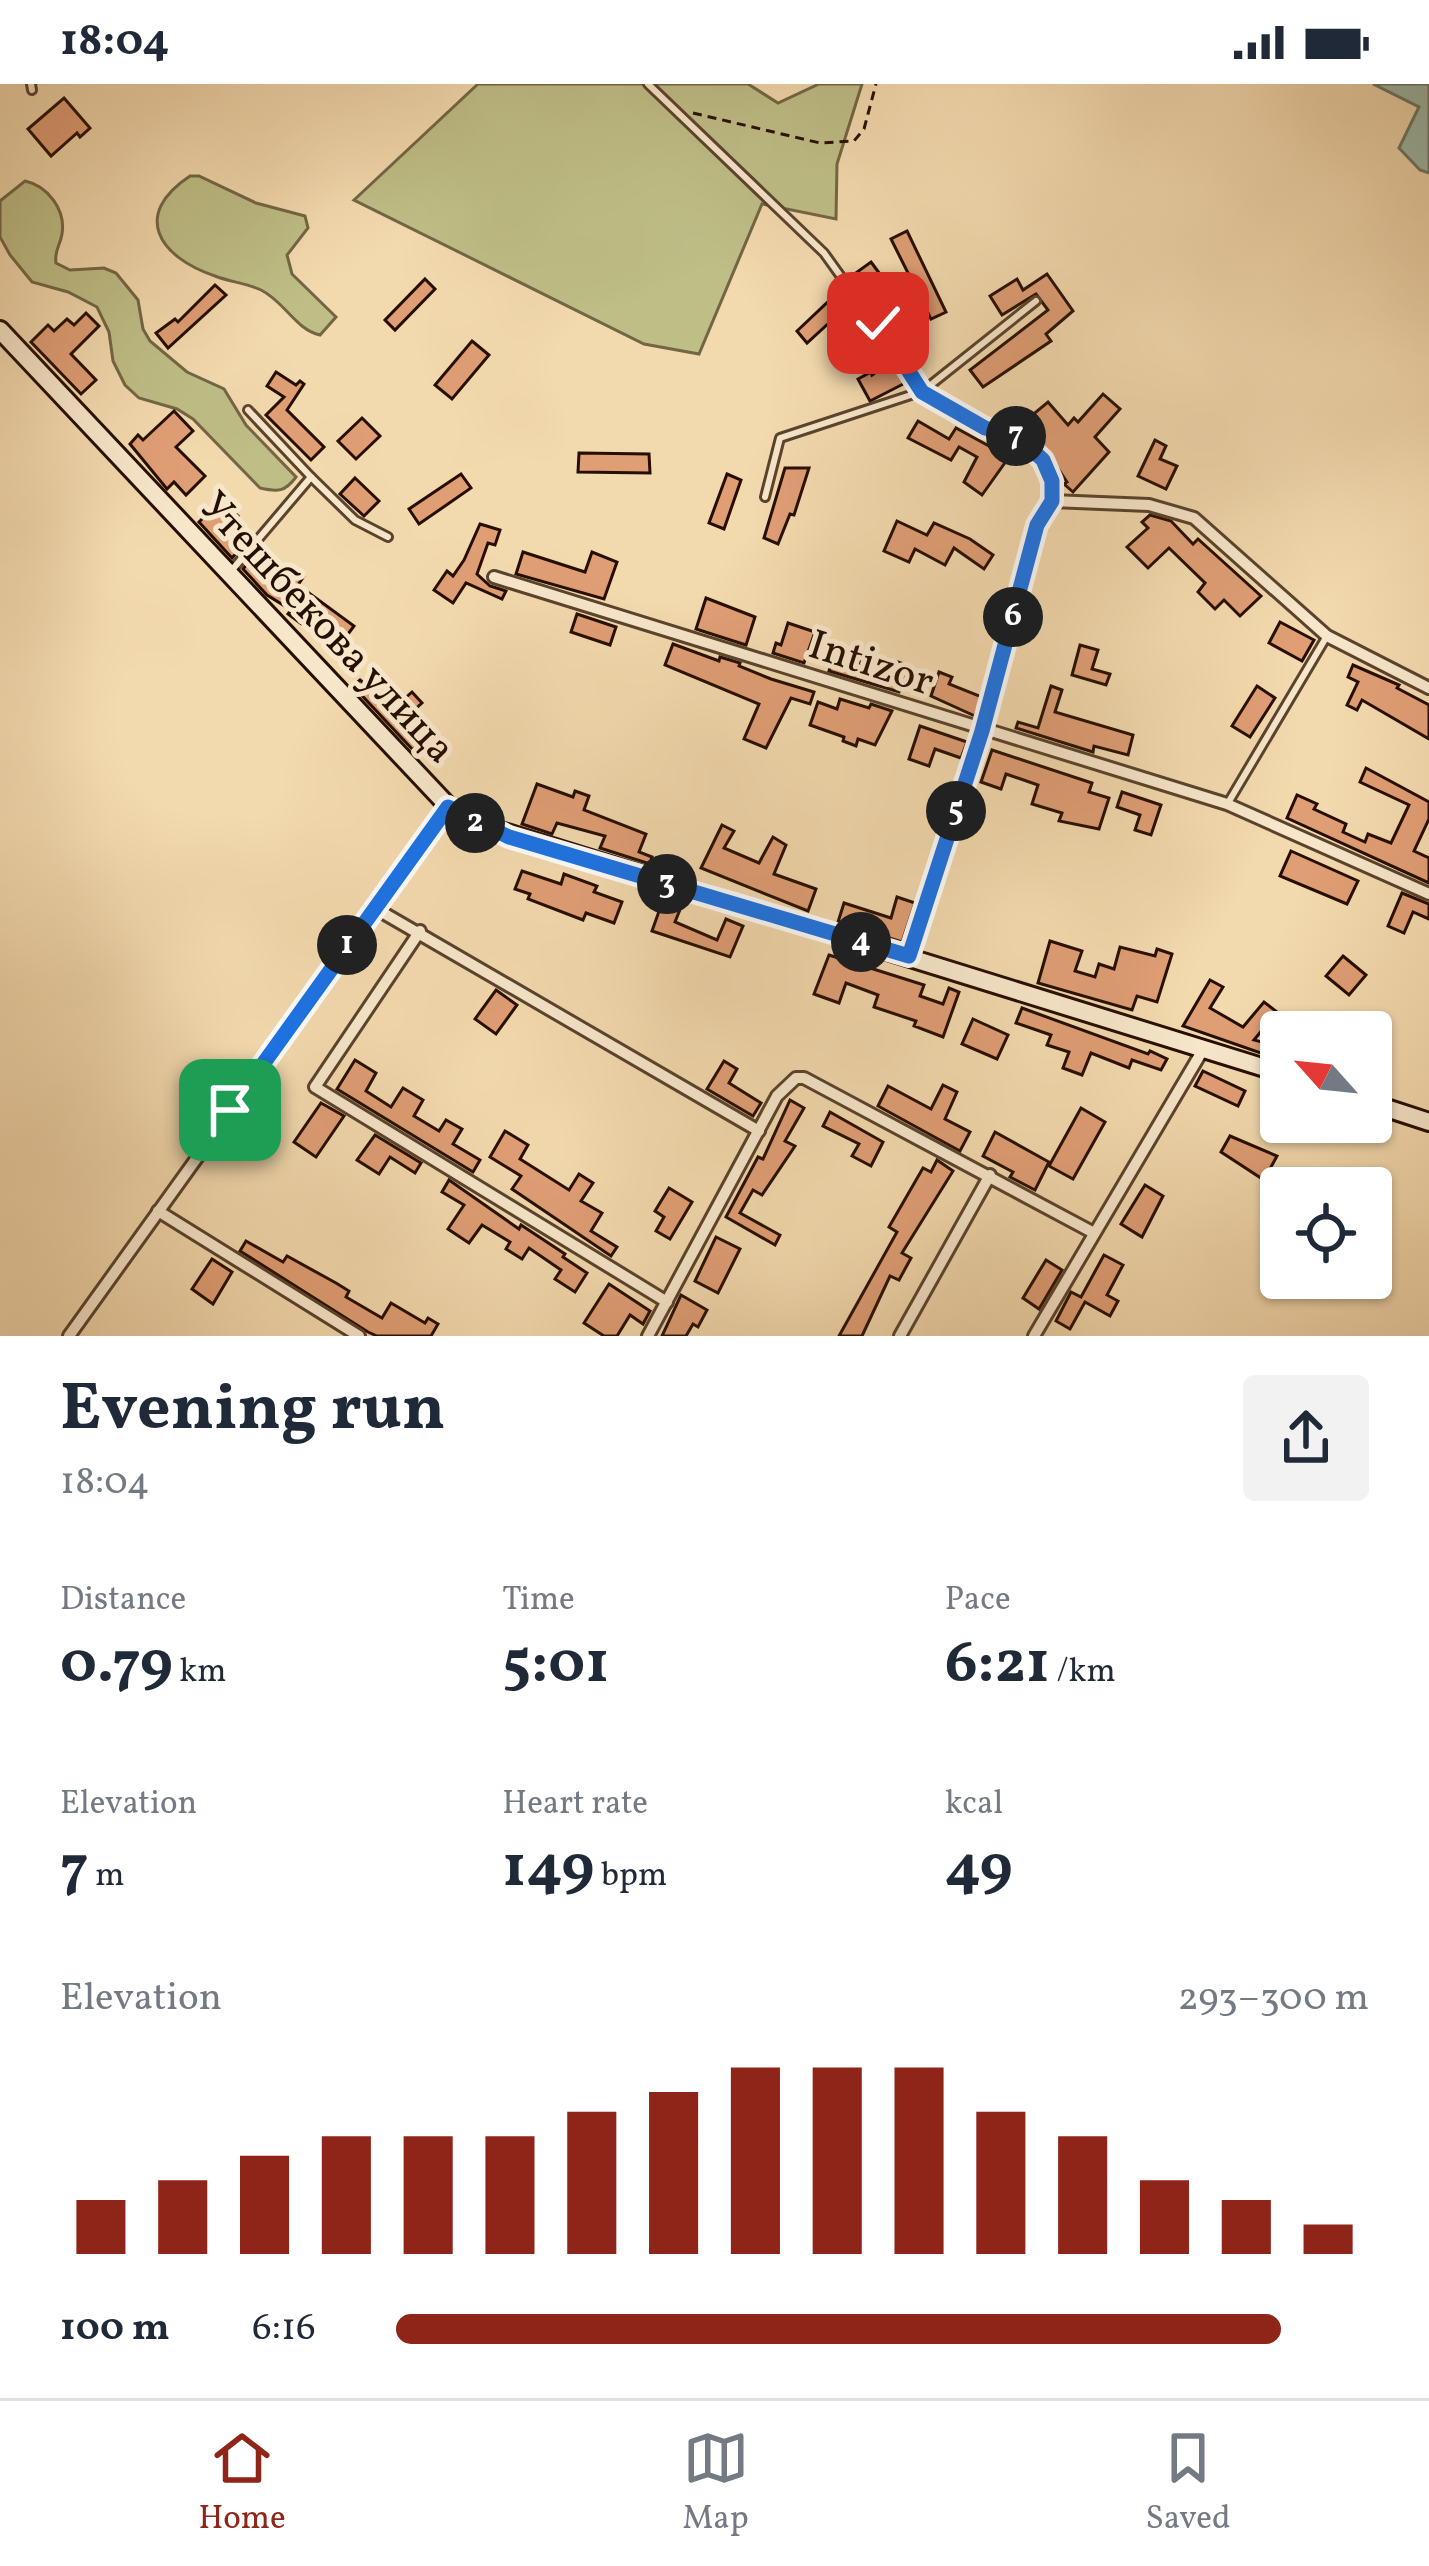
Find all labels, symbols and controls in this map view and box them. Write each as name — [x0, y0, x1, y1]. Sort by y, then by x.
text: 18:04 — [60, 11, 170, 74]
pin — [827, 272, 929, 374]
icon: check — [845, 290, 911, 356]
pin: 7 — [986, 406, 1046, 466]
text: 7 — [1008, 413, 1024, 459]
street label: Утешбекова улица — [184, 480, 468, 778]
pin: 6 — [983, 587, 1043, 647]
text: 6 — [1004, 594, 1022, 640]
street label: Intizor — [800, 617, 941, 713]
pin: 5 — [926, 781, 986, 841]
text: 5 — [948, 788, 964, 834]
pin: 2 — [445, 793, 505, 853]
text: 2 — [466, 800, 484, 846]
pin: 3 — [637, 854, 697, 914]
text: 3 — [659, 861, 675, 907]
pin: 4 — [831, 912, 891, 972]
pin: 1 — [317, 915, 377, 975]
text: 4 — [851, 919, 871, 965]
text: 1 — [340, 922, 354, 968]
north arrow — [1260, 1011, 1392, 1143]
map controls — [1260, 1011, 1392, 1299]
pin — [179, 1059, 281, 1161]
icon: arrive — [197, 1077, 263, 1143]
button: locate — [1260, 1167, 1392, 1299]
text: Evening run — [60, 1365, 446, 1457]
button: share — [1243, 1375, 1369, 1501]
text: 18:04 — [60, 1456, 150, 1510]
text: Distance — [60, 1578, 186, 1624]
text: Time — [502, 1578, 575, 1624]
text: Pace — [945, 1578, 1011, 1624]
text: 0.79 — [60, 1624, 173, 1707]
text: 5:01 — [502, 1624, 609, 1707]
text: 6:21 — [945, 1624, 1050, 1707]
text: km — [173, 1650, 227, 1696]
text: /km — [1050, 1650, 1116, 1696]
text: Elevation — [60, 1782, 197, 1828]
text: Heart rate — [502, 1782, 648, 1828]
text: kcal — [945, 1782, 1003, 1828]
text: 7 — [60, 1828, 89, 1911]
text: 149 — [502, 1828, 594, 1911]
text: 49 — [945, 1828, 1013, 1911]
text: m — [89, 1854, 125, 1900]
text: bpm — [594, 1854, 667, 1900]
text: Elevation — [60, 1972, 222, 2026]
text: 293–300 m — [1178, 1972, 1369, 2026]
text: 100 m — [60, 2302, 170, 2356]
text: 6:16 — [252, 2302, 316, 2356]
tab: Home — [198, 2425, 286, 2543]
tab: Map — [683, 2425, 749, 2543]
tab: Saved — [1146, 2425, 1231, 2543]

